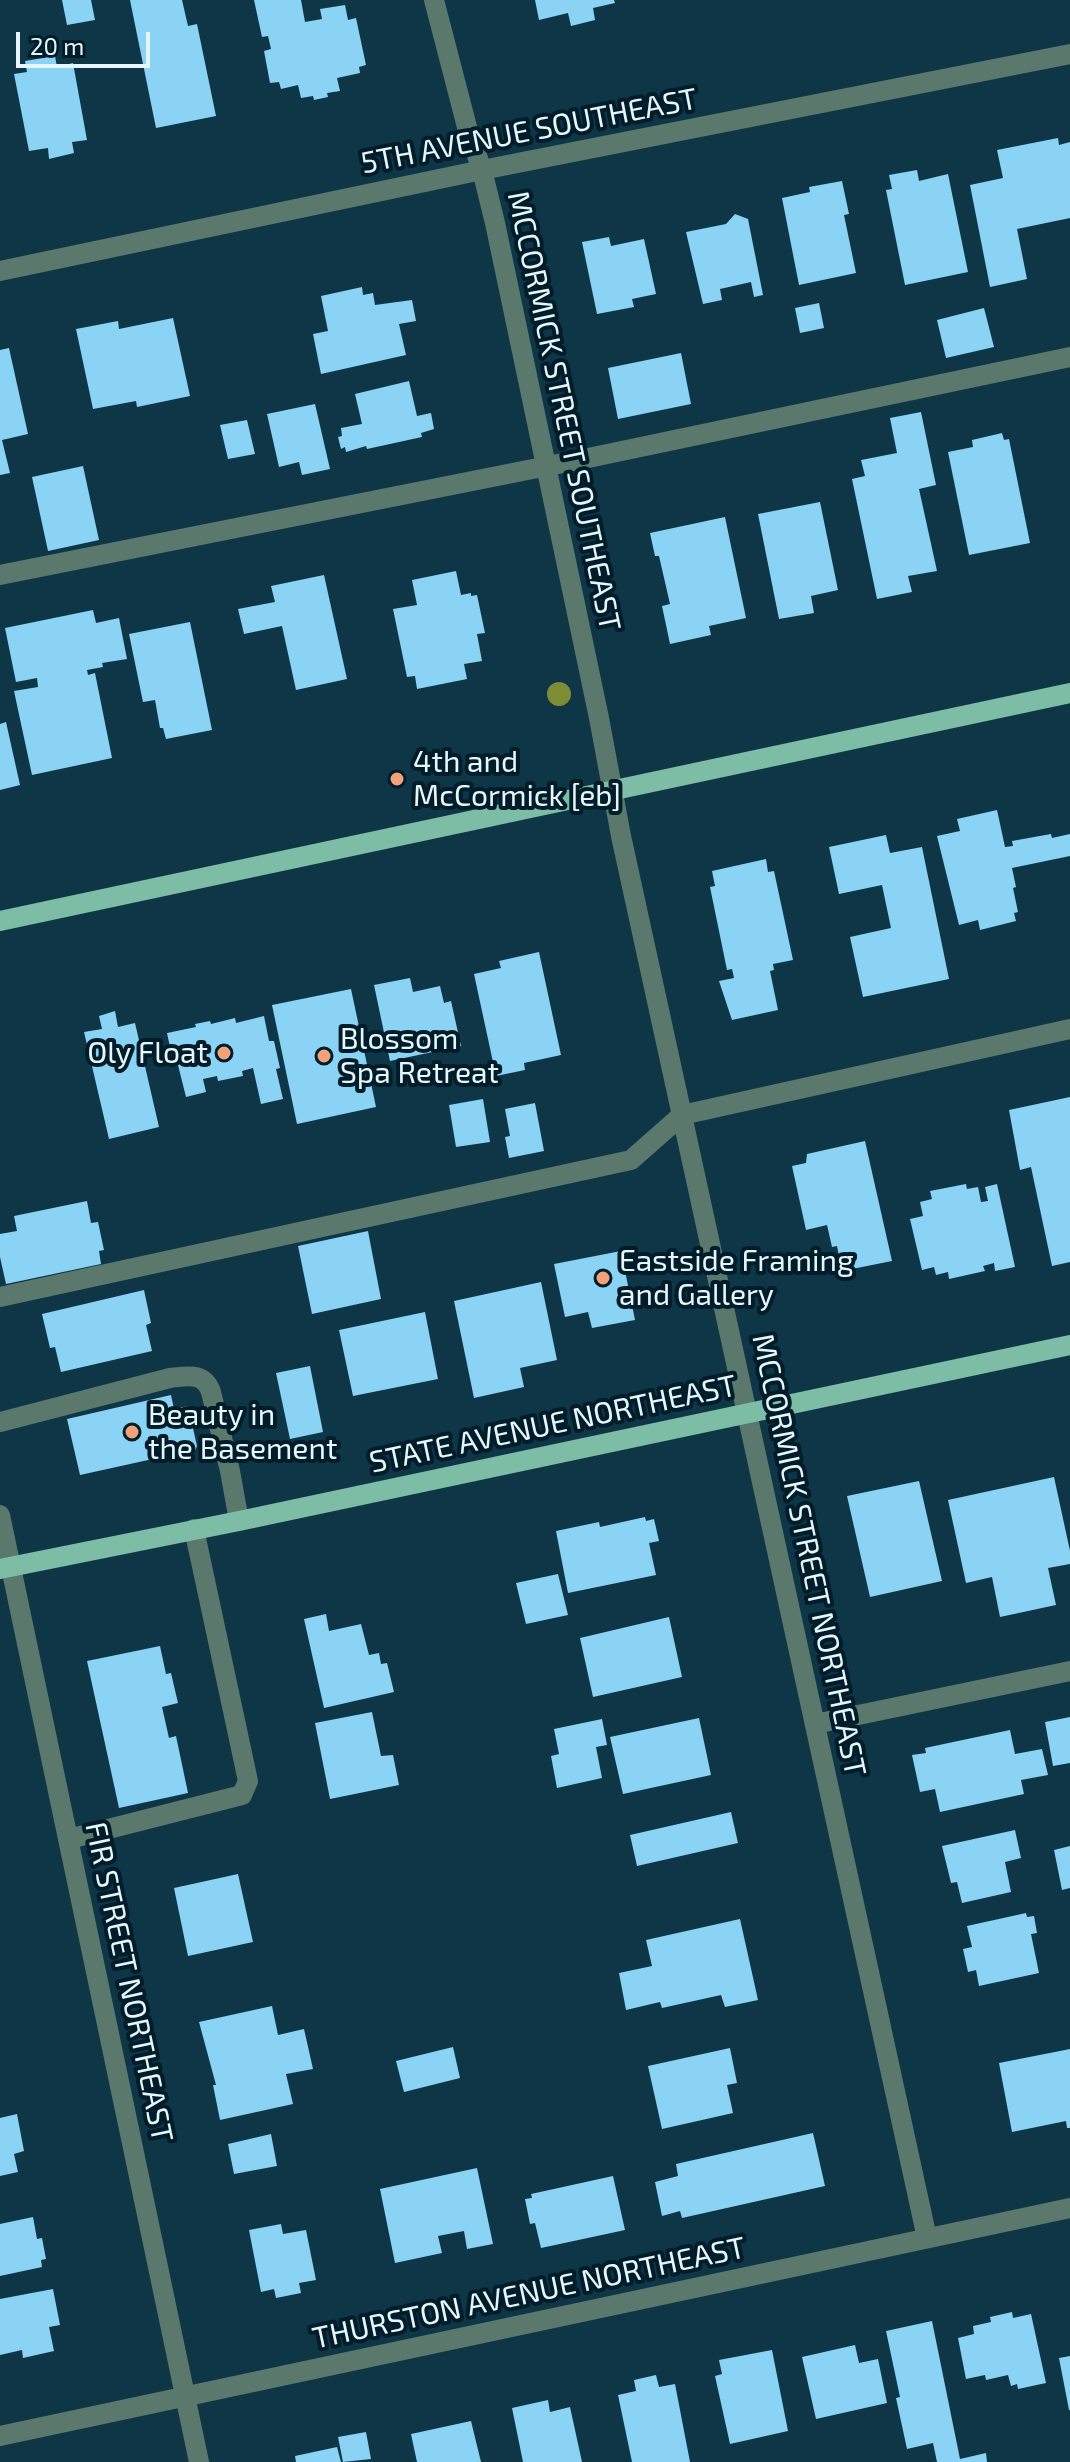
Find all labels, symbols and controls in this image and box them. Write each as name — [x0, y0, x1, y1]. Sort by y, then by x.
scale bar — [20, 16, 154, 66]
text: 20 m — [30, 31, 84, 60]
street label: 5TH AVENUE SOUTHEAST — [358, 81, 700, 181]
street label: MCCORMICK STREET SOUTHEAST — [500, 188, 628, 634]
place label: 4th and McCormick [eb] — [413, 744, 621, 814]
marker: 4th and McCormick [eb] — [388, 770, 406, 788]
place label: Blossom Spa Retreat — [340, 1021, 499, 1092]
place label: Oly Float — [87, 1035, 208, 1071]
marker: Oly Float — [215, 1044, 233, 1062]
marker: Blossom Spa Retreat — [315, 1047, 333, 1065]
place label: Eastside Framing and Gallery — [619, 1243, 854, 1314]
marker: Eastside Framing and Gallery — [594, 1269, 612, 1287]
street label: MCCORMICK STREET NORTHEAST — [744, 1331, 874, 1779]
street label: STATE AVENUE NORTHEAST — [366, 1367, 740, 1481]
place label: Beauty in the Basement — [148, 1397, 337, 1468]
marker: Beauty in the Basement — [123, 1423, 141, 1441]
street label: FIR STREET NORTHEAST — [77, 1819, 181, 2145]
street label: THURSTON AVENUE NORTHEAST — [309, 2229, 749, 2357]

